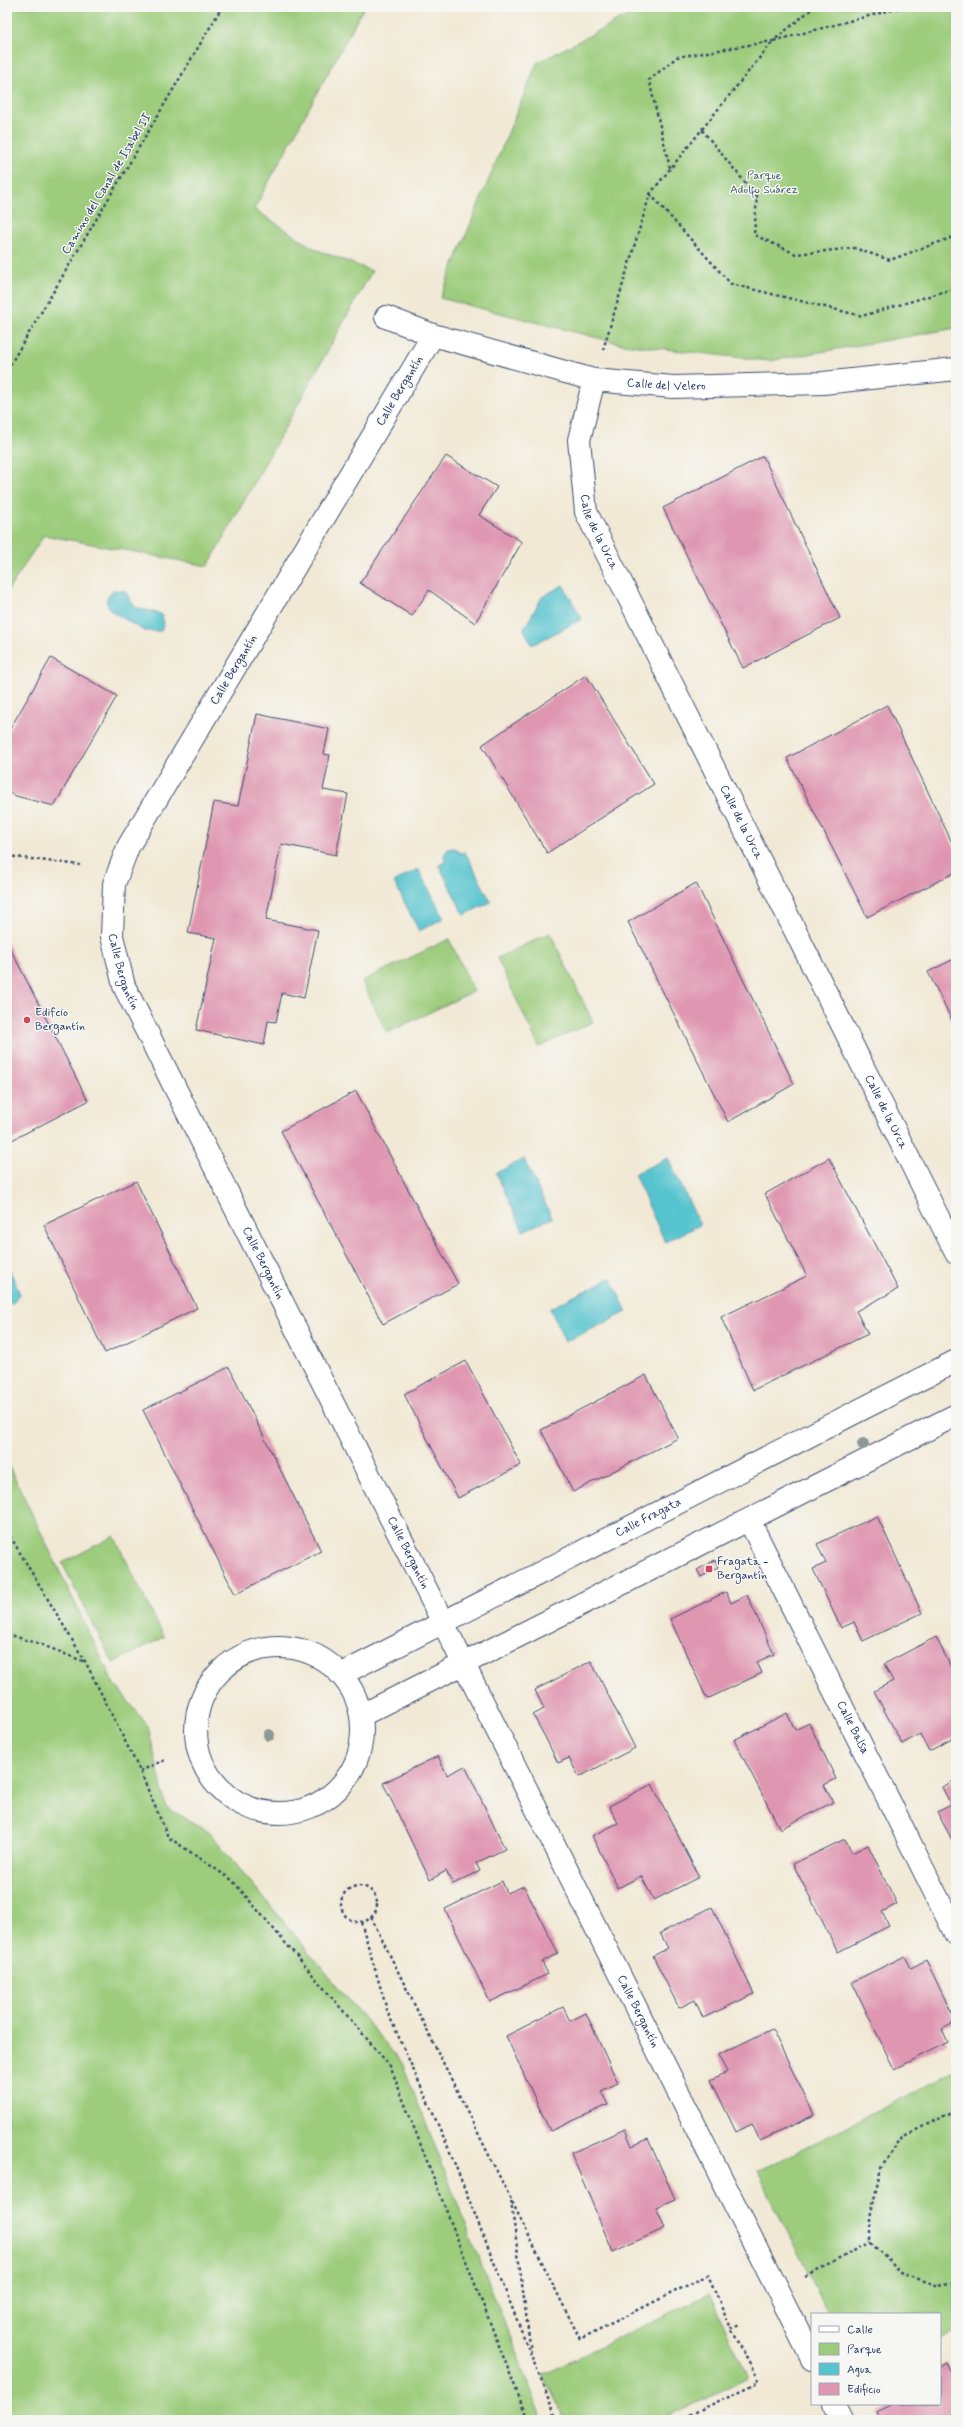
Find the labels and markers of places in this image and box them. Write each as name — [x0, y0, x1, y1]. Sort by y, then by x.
place label: Edifcio Bergantín — [35, 1005, 85, 1035]
marker: Edifcio Bergantín — [22, 1015, 32, 1025]
place label: Fragata - Bergantín — [717, 1554, 769, 1584]
marker: Fragata - Bergantín — [704, 1564, 714, 1574]

